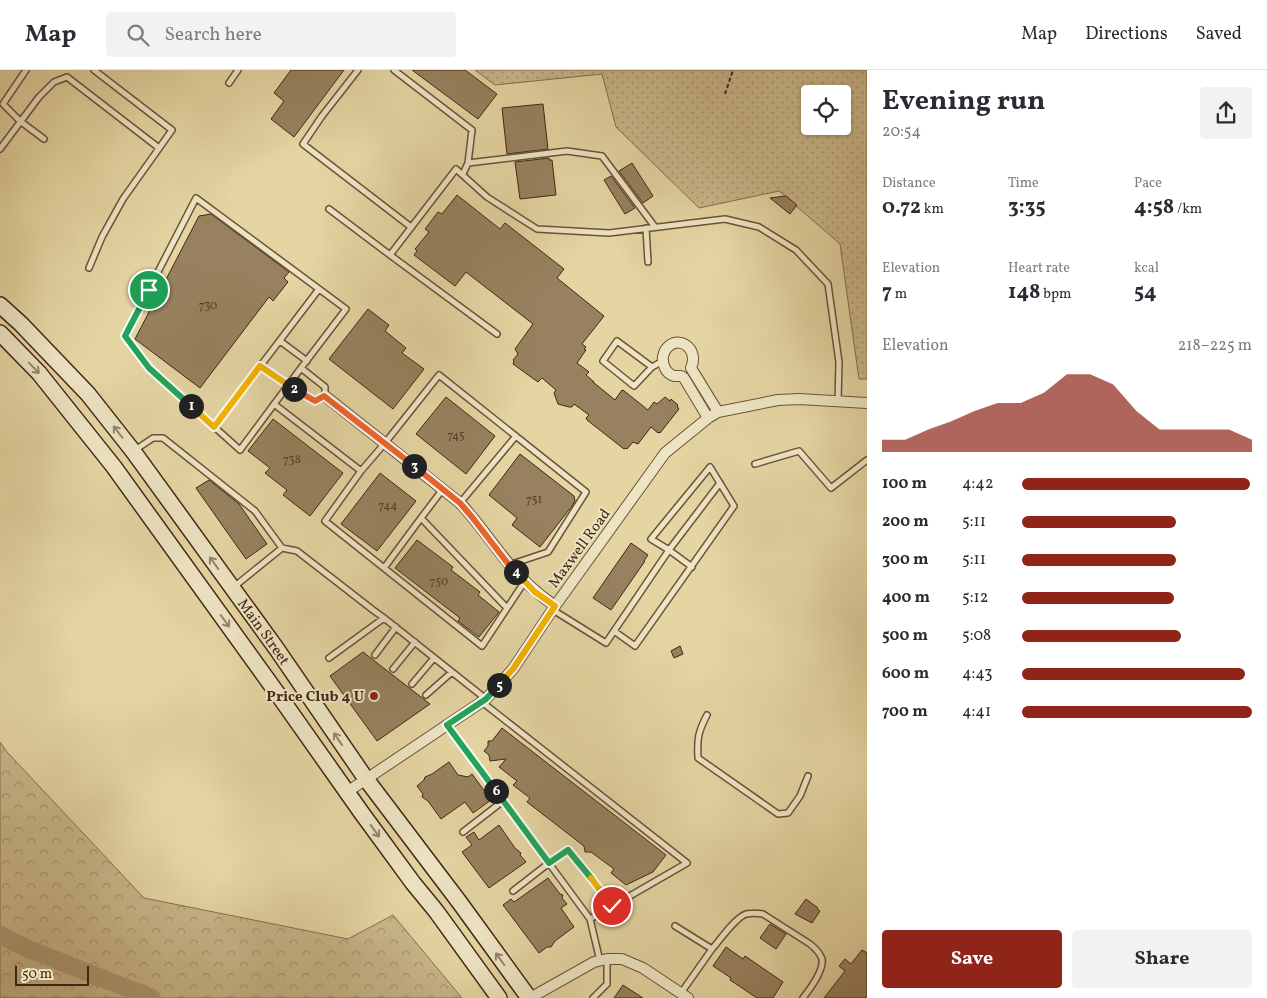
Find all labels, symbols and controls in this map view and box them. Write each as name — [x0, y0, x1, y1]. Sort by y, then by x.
search box — [106, 12, 456, 57]
text: Map — [25, 18, 76, 52]
icon: search — [124, 21, 152, 49]
text: Search here — [164, 22, 262, 48]
text: Map — [1021, 22, 1057, 47]
text: Directions — [1085, 22, 1168, 47]
text: Saved — [1196, 22, 1242, 47]
text: Evening run — [882, 82, 1046, 121]
map controls — [801, 85, 851, 135]
button: locate — [801, 85, 851, 135]
button: share — [1200, 87, 1252, 139]
text: 20:54 — [882, 121, 921, 143]
text: Distance — [882, 174, 936, 193]
text: Time — [1008, 174, 1039, 193]
text: Pace — [1134, 174, 1162, 193]
text: 0.72 — [882, 193, 921, 222]
text: 3:35 — [1008, 193, 1046, 222]
text: 4:58 — [1134, 193, 1174, 222]
text: km — [921, 200, 944, 219]
text: /km — [1174, 200, 1202, 219]
text: Elevation — [882, 259, 940, 278]
text: Heart rate — [1008, 259, 1070, 278]
text: kcal — [1134, 259, 1159, 278]
pin — [128, 269, 170, 311]
icon: arrive — [135, 276, 163, 304]
text: 7 — [882, 278, 892, 307]
text: 148 — [1008, 278, 1040, 307]
text: 54 — [1134, 278, 1157, 307]
text: m — [892, 285, 907, 304]
text: bpm — [1040, 285, 1071, 304]
house number: 730 — [199, 298, 217, 314]
text: Elevation — [882, 335, 949, 357]
text: 218–225 m — [1178, 335, 1252, 357]
one-way arrow — [28, 361, 40, 374]
pin: 2 — [282, 376, 306, 402]
text: 2 — [291, 380, 298, 399]
pin: 1 — [178, 394, 204, 418]
text: 1 — [189, 397, 194, 416]
one-way arrow — [113, 426, 124, 439]
house number: 745 — [447, 428, 465, 444]
house number: 738 — [283, 452, 301, 468]
pin: 3 — [402, 454, 426, 478]
text: 3 — [411, 457, 418, 476]
text: 100 m — [882, 473, 927, 495]
text: 4:42 — [962, 473, 993, 495]
house number: 751 — [526, 492, 542, 508]
house number: 744 — [379, 498, 397, 514]
street label: Maxwell Road — [544, 505, 616, 593]
text: 200 m — [882, 511, 929, 533]
text: 5:11 — [962, 511, 986, 533]
text: 300 m — [882, 549, 928, 571]
text: 5:11 — [962, 549, 986, 571]
one-way arrow — [209, 557, 220, 570]
pin: 4 — [504, 560, 528, 584]
text: 4 — [512, 563, 521, 582]
house number: 750 — [430, 574, 448, 590]
text: 400 m — [882, 587, 930, 609]
text: 5:12 — [962, 587, 988, 609]
street label: Main Street — [232, 595, 294, 670]
one-way arrow — [220, 614, 230, 628]
text: 500 m — [882, 625, 928, 647]
text: 5:08 — [962, 625, 991, 647]
text: 600 m — [882, 663, 929, 685]
text: 4:43 — [962, 663, 992, 685]
pin: 5 — [486, 672, 512, 698]
text: 5 — [496, 676, 503, 695]
place label: Price Club 4 U — [266, 687, 364, 708]
marker: Price Club 4 U — [368, 690, 380, 702]
text: 700 m — [882, 701, 928, 723]
text: 4:41 — [962, 701, 991, 723]
one-way arrow — [333, 732, 343, 746]
pin: 6 — [484, 778, 508, 804]
text: 6 — [493, 782, 500, 801]
one-way arrow — [370, 824, 380, 838]
pin — [591, 885, 633, 927]
icon: check — [598, 892, 626, 920]
button: Save — [882, 930, 1062, 988]
button: Share — [1072, 930, 1252, 988]
one-way arrow — [495, 952, 505, 966]
scale bar — [15, 963, 89, 986]
text: 50 m — [22, 965, 52, 984]

